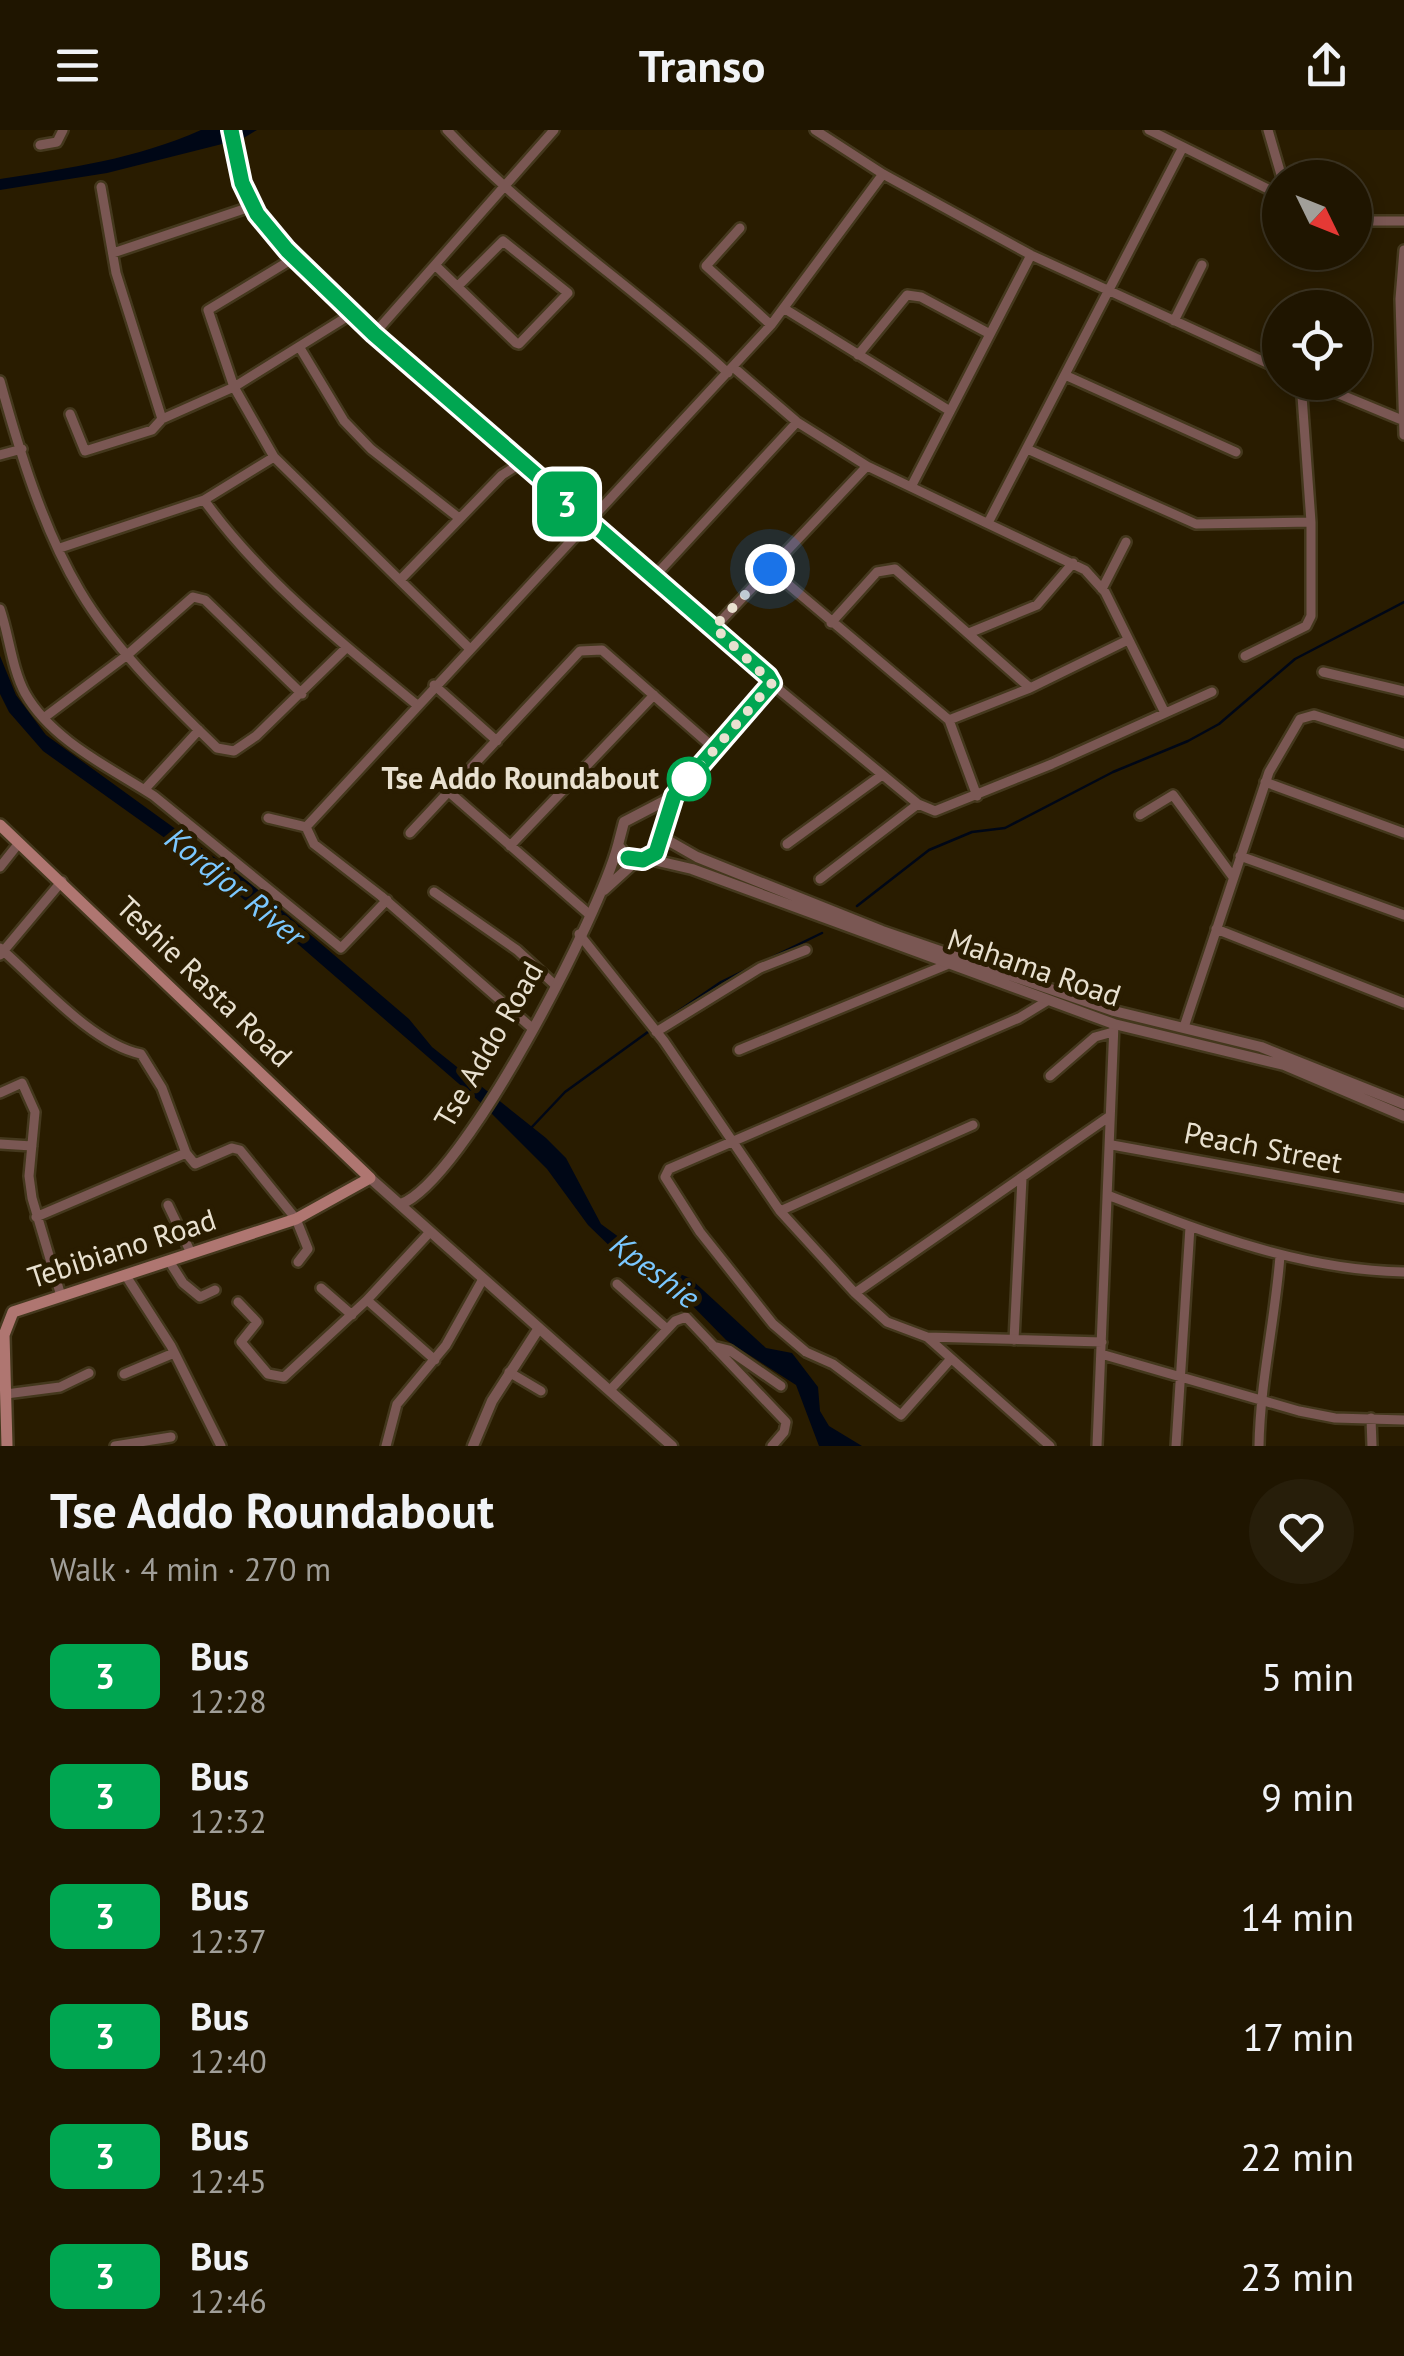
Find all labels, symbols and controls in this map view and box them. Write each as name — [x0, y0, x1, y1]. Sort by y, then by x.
text: Transo — [639, 36, 765, 94]
icon: menu — [50, 38, 105, 93]
icon: share — [1299, 38, 1354, 93]
north arrow — [1262, 160, 1372, 270]
map controls — [1262, 160, 1372, 400]
button: locate — [1262, 290, 1372, 400]
line badge: 3 — [534, 472, 600, 536]
text: 3 — [557, 481, 577, 527]
your location — [745, 544, 795, 594]
place label: Tse Addo Roundabout — [382, 758, 660, 797]
marker: Tse Addo Roundabout — [668, 758, 710, 800]
water label: Kordjor River — [157, 817, 316, 957]
street label: Teshie Rasta Road — [109, 887, 301, 1075]
street label: Mahama Road — [943, 919, 1126, 1014]
street label: Tse Addo Road — [424, 954, 551, 1134]
street label: Peach Street — [1181, 1112, 1346, 1181]
street label: Tebibiano Road — [23, 1199, 220, 1296]
water label: Kpeshie — [602, 1223, 709, 1318]
text: Tse Addo Roundabout — [50, 1479, 494, 1541]
button: heart — [1249, 1479, 1354, 1584]
text: Walk · 4 min · 270 m — [50, 1548, 331, 1590]
text: Bus — [190, 1631, 249, 1680]
text: 5 min — [1261, 1652, 1354, 1701]
text: 3 — [95, 1653, 115, 1699]
text: 12:28 — [190, 1680, 267, 1722]
text: Bus — [190, 1751, 249, 1800]
text: 9 min — [1261, 1772, 1354, 1821]
text: 3 — [95, 1773, 115, 1819]
text: 12:32 — [190, 1800, 267, 1842]
text: Bus — [190, 1871, 249, 1920]
text: 14 min — [1241, 1892, 1354, 1941]
text: 3 — [95, 1893, 115, 1939]
text: 12:37 — [190, 1920, 267, 1962]
text: Bus — [190, 1991, 249, 2040]
text: 17 min — [1243, 2012, 1354, 2061]
text: 3 — [95, 2013, 115, 2059]
text: 12:40 — [190, 2040, 267, 2082]
text: Bus — [190, 2111, 249, 2160]
text: 22 min — [1241, 2132, 1354, 2181]
text: 3 — [95, 2133, 115, 2179]
text: 12:45 — [190, 2160, 267, 2202]
text: Bus — [190, 2231, 249, 2280]
text: 23 min — [1241, 2252, 1354, 2301]
text: 3 — [95, 2253, 115, 2299]
text: 12:46 — [190, 2280, 267, 2322]

